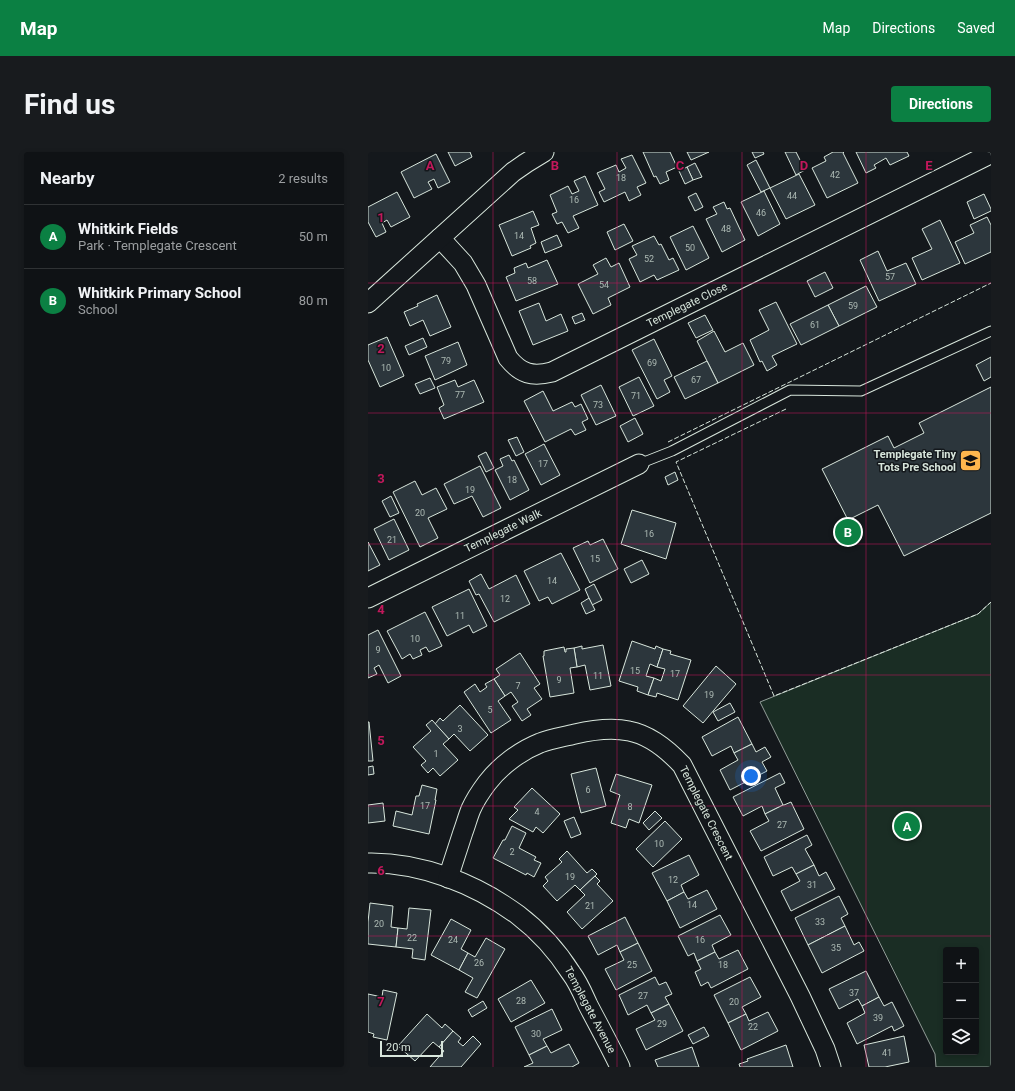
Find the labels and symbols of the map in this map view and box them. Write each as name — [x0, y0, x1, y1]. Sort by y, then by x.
text: A — [426, 158, 435, 173]
text: B — [551, 158, 559, 173]
text: C — [676, 158, 685, 173]
text: D — [800, 158, 808, 173]
text: E — [925, 158, 933, 173]
house number: 42 — [830, 170, 840, 180]
house number: 18 — [616, 173, 626, 183]
house number: 44 — [787, 191, 797, 201]
house number: 16 — [569, 195, 579, 205]
house number: 46 — [756, 208, 766, 218]
text: 1 — [377, 210, 385, 225]
house number: 48 — [721, 224, 731, 234]
house number: 14 — [514, 231, 524, 241]
house number: 50 — [685, 243, 695, 253]
house number: 52 — [644, 254, 654, 264]
house number: 57 — [885, 272, 895, 282]
house number: 58 — [527, 276, 537, 286]
house number: 54 — [599, 280, 609, 290]
street label: Templegate Close — [645, 280, 730, 330]
house number: 59 — [848, 301, 858, 311]
house number: 61 — [810, 320, 820, 330]
text: 2 — [377, 341, 385, 356]
house number: 79 — [441, 356, 451, 366]
house number: 69 — [647, 358, 657, 368]
house number: 10 — [381, 363, 391, 373]
house number: 67 — [691, 375, 701, 385]
house number: 77 — [455, 390, 465, 400]
house number: 71 — [631, 391, 641, 401]
house number: 73 — [593, 400, 603, 410]
school or university icon: Templegate Tiny Tots Pre School — [958, 447, 984, 473]
place label: Templegate Tiny Tots Pre School — [873, 448, 956, 474]
house number: 17 — [538, 459, 548, 469]
text: 3 — [377, 471, 385, 486]
house number: 18 — [507, 475, 517, 485]
house number: 19 — [465, 485, 475, 495]
street label: Templegate Walk — [462, 506, 544, 555]
house number: 20 — [415, 508, 425, 518]
pin: B — [835, 517, 861, 547]
house number: 16 — [644, 529, 654, 539]
house number: 21 — [387, 535, 397, 545]
house number: 15 — [590, 554, 600, 564]
house number: 14 — [547, 576, 557, 586]
house number: 12 — [500, 594, 510, 604]
text: 4 — [377, 602, 385, 617]
house number: 11 — [455, 611, 465, 621]
house number: 10 — [410, 634, 420, 644]
house number: 9 — [375, 645, 381, 655]
house number: 15 — [630, 666, 640, 676]
house number: 17 — [670, 669, 680, 679]
house number: 11 — [593, 671, 603, 681]
house number: 9 — [556, 675, 562, 685]
house number: 7 — [515, 681, 521, 691]
house number: 19 — [704, 690, 714, 700]
house number: 5 — [487, 705, 493, 715]
house number: 3 — [457, 724, 463, 734]
text: 5 — [377, 733, 385, 748]
house number: 1 — [433, 749, 439, 759]
street label: Templegate Crescent — [677, 764, 736, 863]
your location — [741, 766, 761, 786]
house number: 6 — [585, 785, 591, 795]
house number: 17 — [420, 801, 430, 811]
house number: 8 — [627, 802, 633, 812]
house number: 4 — [534, 807, 540, 817]
pin: A — [894, 811, 920, 841]
house number: 27 — [777, 820, 787, 830]
house number: 10 — [654, 839, 664, 849]
house number: 2 — [509, 847, 515, 857]
text: 6 — [377, 863, 385, 878]
house number: 19 — [565, 872, 575, 882]
house number: 12 — [668, 875, 678, 885]
house number: 31 — [807, 880, 817, 890]
house number: 14 — [687, 900, 697, 910]
house number: 21 — [585, 901, 595, 911]
house number: 33 — [815, 917, 825, 927]
house number: 20 — [374, 919, 384, 929]
house number: 22 — [407, 933, 417, 943]
house number: 24 — [448, 935, 458, 945]
house number: 16 — [695, 935, 705, 945]
house number: 35 — [831, 943, 841, 953]
house number: 26 — [474, 958, 484, 968]
house number: 25 — [627, 960, 637, 970]
house number: 18 — [718, 960, 728, 970]
street label: Templegate Avenue — [562, 964, 618, 1056]
house number: 37 — [849, 988, 859, 998]
house number: 27 — [638, 991, 648, 1001]
text: 7 — [377, 994, 385, 1009]
house number: 28 — [516, 996, 526, 1006]
house number: 20 — [729, 997, 739, 1007]
house number: 39 — [873, 1013, 883, 1023]
house number: 29 — [657, 1019, 667, 1029]
house number: 22 — [748, 1022, 758, 1032]
house number: 30 — [531, 1029, 541, 1039]
scale bar — [380, 1039, 443, 1058]
house number: 41 — [882, 1048, 892, 1058]

